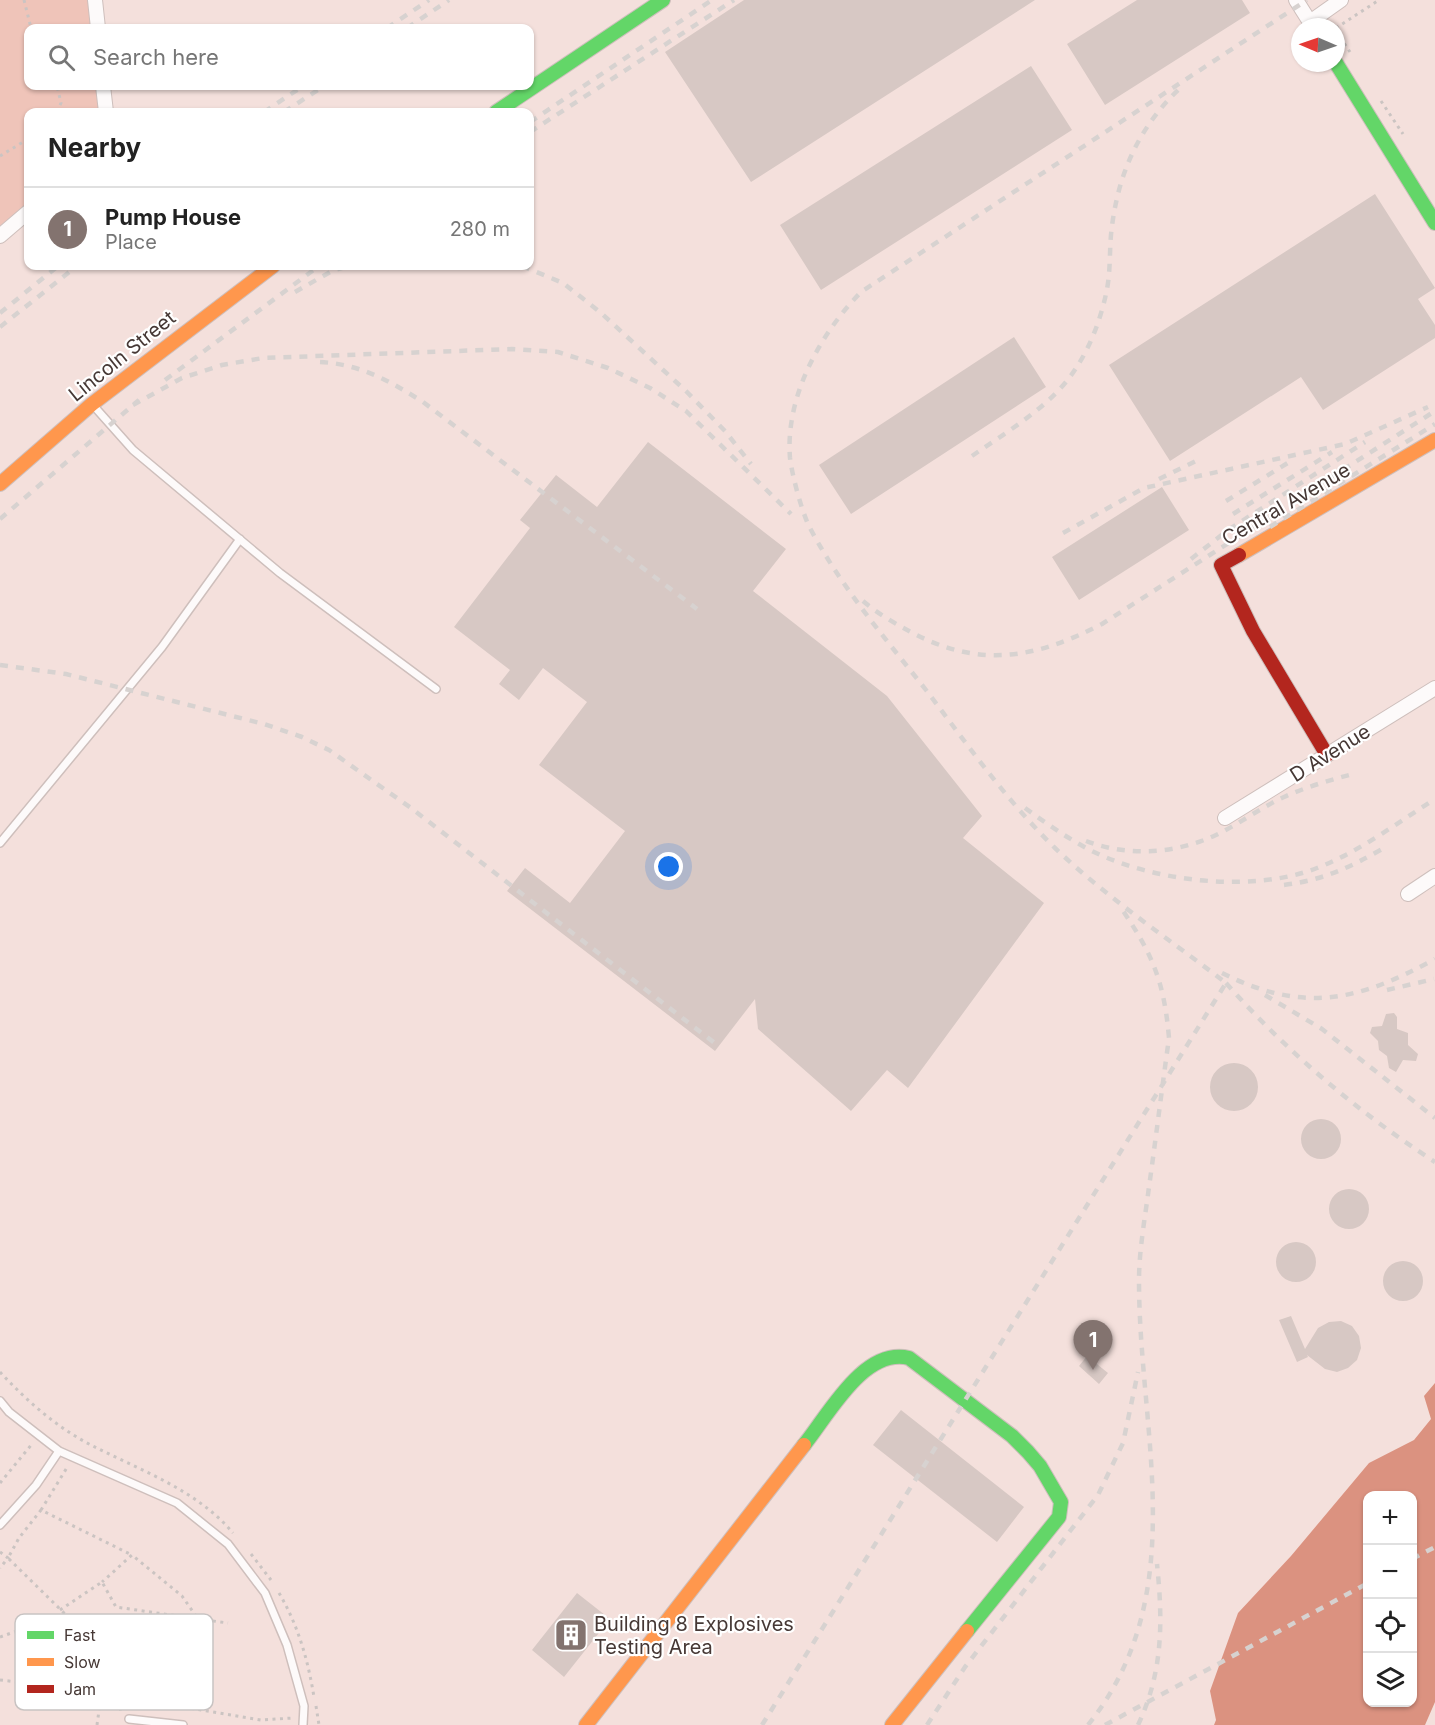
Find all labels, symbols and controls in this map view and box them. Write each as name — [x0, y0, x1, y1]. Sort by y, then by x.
north arrow — [1291, 18, 1345, 72]
search box — [24, 24, 534, 90]
icon: search — [45, 41, 78, 74]
text: Search here — [93, 44, 219, 70]
text: Nearby — [48, 132, 141, 163]
text: Pump House — [105, 204, 241, 230]
text: 1 — [63, 217, 72, 241]
text: 280 m — [450, 217, 510, 241]
text: Place — [105, 230, 157, 254]
street label: Lincoln Street — [64, 305, 180, 406]
street label: Central Avenue — [1218, 458, 1354, 550]
street label: D Avenue — [1285, 719, 1375, 787]
your location — [654, 852, 683, 881]
pin: 1 — [1074, 1320, 1112, 1370]
map controls — [1363, 1491, 1417, 1707]
button: + — [1363, 1491, 1417, 1545]
button: − — [1363, 1545, 1417, 1599]
button: locate — [1363, 1599, 1417, 1653]
place label: Building 8 Explosives Testing Area — [594, 1612, 794, 1659]
legend — [15, 1614, 213, 1710]
building icon: Building 8 Explosives Testing Area — [553, 1617, 589, 1653]
text: Fast — [64, 1625, 96, 1645]
text: Slow — [64, 1652, 101, 1672]
button: layers — [1363, 1653, 1417, 1707]
text: Jam — [64, 1679, 96, 1699]

